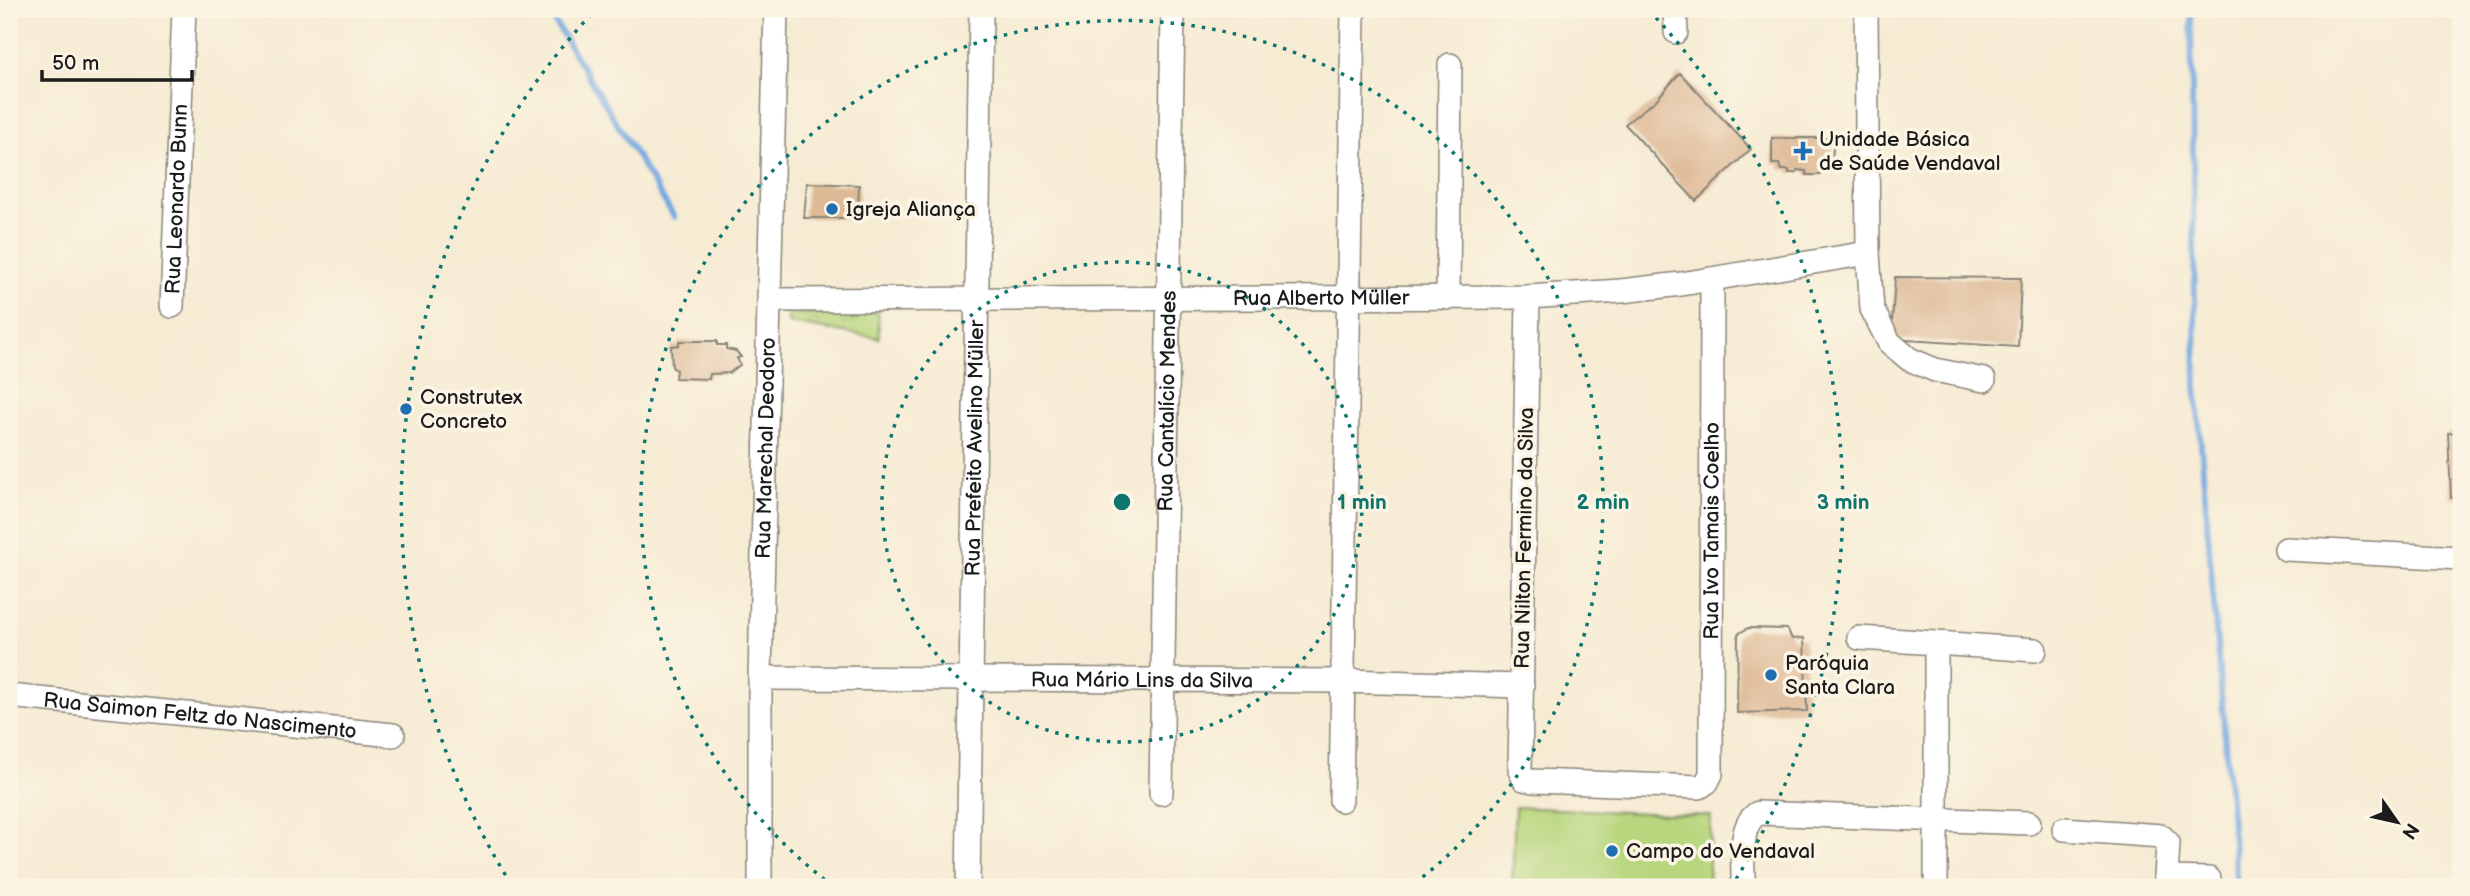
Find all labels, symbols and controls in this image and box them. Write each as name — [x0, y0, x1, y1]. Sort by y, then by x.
scale bar — [42, 38, 192, 82]
text: 50 m — [52, 51, 99, 76]
street label: Rua Leonardo Bunn — [160, 103, 193, 295]
place label: Unidade Básica de Saúde Vendaval — [1819, 127, 2000, 176]
marker: Unidade Básica de Saúde Vendaval — [1793, 141, 1813, 161]
place label: Igreja Aliança — [846, 197, 976, 222]
marker: Igreja Aliança — [824, 201, 840, 217]
street label: Rua Alberto Müller — [1233, 285, 1410, 311]
street label: Rua Cantalício Mendes — [1153, 290, 1182, 512]
street label: Rua Prefeito Avelino Müller — [961, 319, 989, 576]
street label: Rua Marechal Deodoro — [751, 337, 781, 559]
place label: Construtex Concreto — [420, 385, 523, 434]
marker: Construtex Concreto — [398, 401, 414, 417]
street label: Rua Nilton Fermino da Silva — [1510, 407, 1539, 669]
street label: Rua Ivo Tamais Coelho — [1699, 422, 1725, 640]
centre of rings — [1110, 490, 1134, 514]
text: 1 min — [1337, 490, 1387, 515]
text: 2 min — [1576, 490, 1630, 515]
text: 3 min — [1817, 490, 1869, 515]
place label: Paróquia Santa Clara — [1785, 651, 1895, 700]
street label: Rua Mário Lins da Silva — [1031, 667, 1253, 694]
marker: Paróquia Santa Clara — [1763, 667, 1779, 683]
street label: Rua Saimon Feltz do Nascimento — [42, 688, 358, 744]
north arrow — [2362, 788, 2432, 858]
text: N — [2396, 818, 2423, 843]
place label: Campo do Vendaval — [1626, 839, 1815, 864]
marker: Campo do Vendaval — [1604, 843, 1620, 859]

